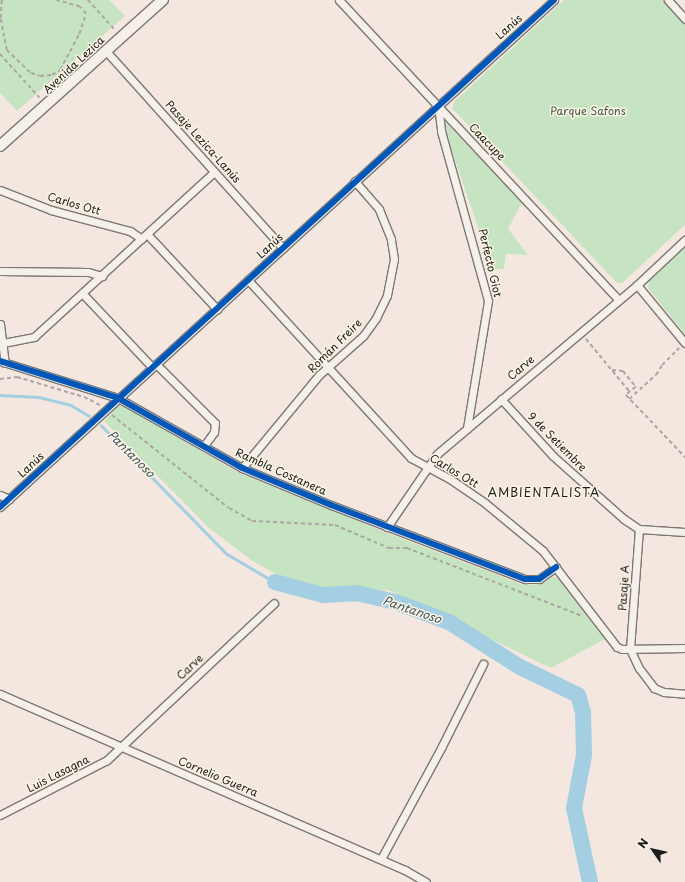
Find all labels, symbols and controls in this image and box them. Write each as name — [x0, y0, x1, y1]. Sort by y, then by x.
street label: Lanús — [493, 12, 525, 42]
street label: Avenida Lezica — [41, 34, 107, 96]
street label: Pasaje Lezica-Lanús — [163, 98, 243, 186]
park label: Parque Safons — [550, 104, 626, 118]
street label: Caacupe — [466, 121, 508, 163]
street label: Carlos Ott — [46, 190, 102, 218]
street label: Perfecto Giot — [476, 228, 504, 298]
street label: Lanús — [254, 231, 286, 261]
street label: Román Freire — [305, 316, 365, 376]
street label: Carve — [505, 353, 537, 383]
street label: 9 de Setiembre — [525, 410, 589, 474]
water label: Pantanoso — [104, 427, 158, 481]
street label: Rambla Costanera — [233, 446, 329, 498]
street label: Lanús — [15, 450, 47, 480]
street label: Carlos Ott — [427, 451, 481, 491]
district label: AMBIENTALISTA — [488, 486, 600, 500]
street label: Pasaje A — [616, 565, 632, 611]
water label: Pantanoso — [381, 593, 443, 627]
street label: Carve — [174, 652, 206, 682]
street label: Luis Lasagna — [24, 752, 92, 796]
street label: Cornelio Guerra — [176, 754, 260, 800]
north arrow — [633, 830, 673, 870]
text: N — [633, 835, 652, 851]

